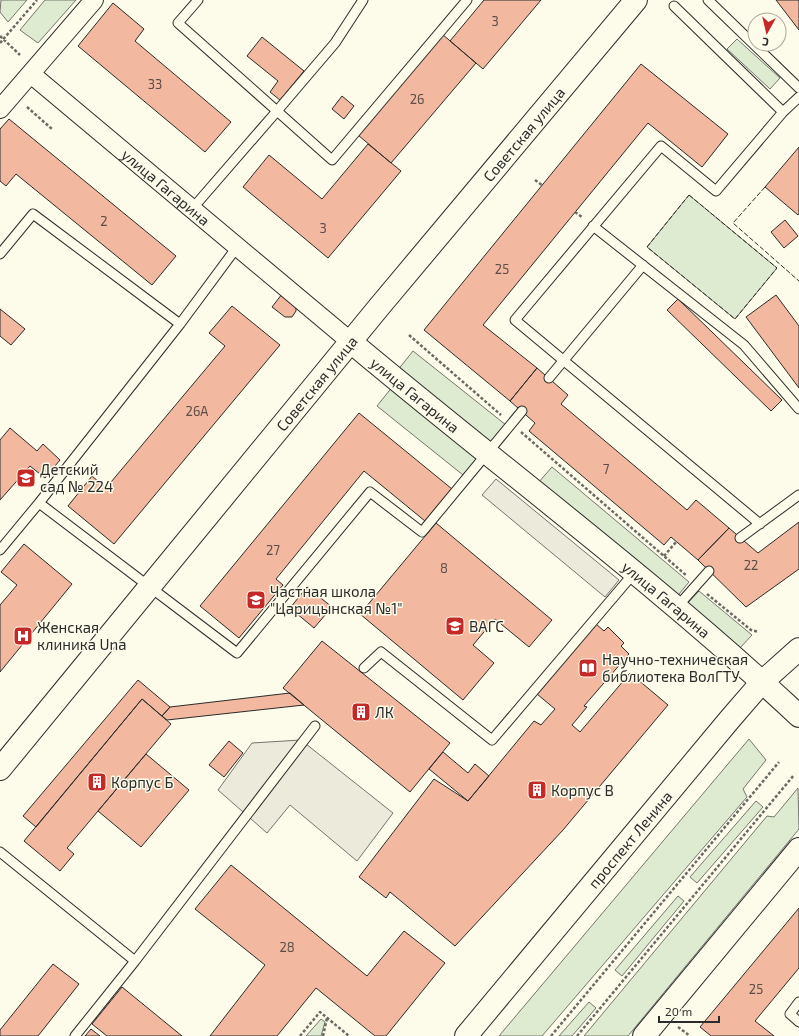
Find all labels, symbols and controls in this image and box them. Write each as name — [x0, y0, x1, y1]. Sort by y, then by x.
north arrow — [747, 12, 787, 52]
house number: 3 — [491, 13, 499, 29]
text: С — [761, 35, 770, 49]
house number: 33 — [148, 76, 162, 92]
street label: Советская улица — [479, 83, 568, 185]
house number: 26 — [410, 91, 424, 107]
street label: улица Гагарина — [118, 145, 214, 229]
house number: 2 — [100, 213, 108, 229]
house number: 3 — [319, 220, 327, 236]
house number: 25 — [495, 261, 509, 277]
street label: Советская улица — [272, 332, 361, 434]
street label: улица Гагарина — [366, 353, 463, 436]
house number: 26А — [186, 403, 208, 419]
place label: Детский сад № 224 — [40, 460, 113, 495]
house number: 7 — [603, 461, 610, 477]
school or university icon: Детский сад № 224 — [15, 467, 37, 489]
house number: 27 — [266, 542, 280, 558]
street label: улица Гагарина — [618, 557, 714, 641]
house number: 22 — [744, 557, 758, 573]
house number: 8 — [440, 560, 448, 576]
place label: Частная школа "Царицынская №1" — [270, 582, 402, 617]
school or university icon: Частная школа "Царицынская №1" — [245, 589, 267, 611]
school or university icon: ВАГС — [444, 615, 466, 637]
place label: ВАГС — [469, 617, 504, 635]
place label: Женская клиника Una — [37, 618, 126, 653]
hospital icon: Женская клиника Una — [12, 625, 34, 647]
place label: Научно-техническая библиотека ВолГТУ — [602, 650, 748, 685]
library icon: Научно-техническая библиотека ВолГТУ — [577, 657, 599, 679]
building icon: ЛК — [350, 701, 372, 723]
place label: ЛК — [375, 703, 394, 721]
building icon: Корпус Б — [86, 771, 108, 793]
place label: Корпус Б — [111, 773, 173, 792]
building icon: Корпус В — [526, 779, 548, 801]
place label: Корпус В — [551, 781, 614, 800]
street label: проспект Ленина — [584, 787, 676, 892]
house number: 28 — [279, 939, 295, 955]
house number: 25 — [749, 981, 763, 997]
scale bar — [659, 998, 719, 1024]
text: 20 m — [665, 1004, 692, 1018]

